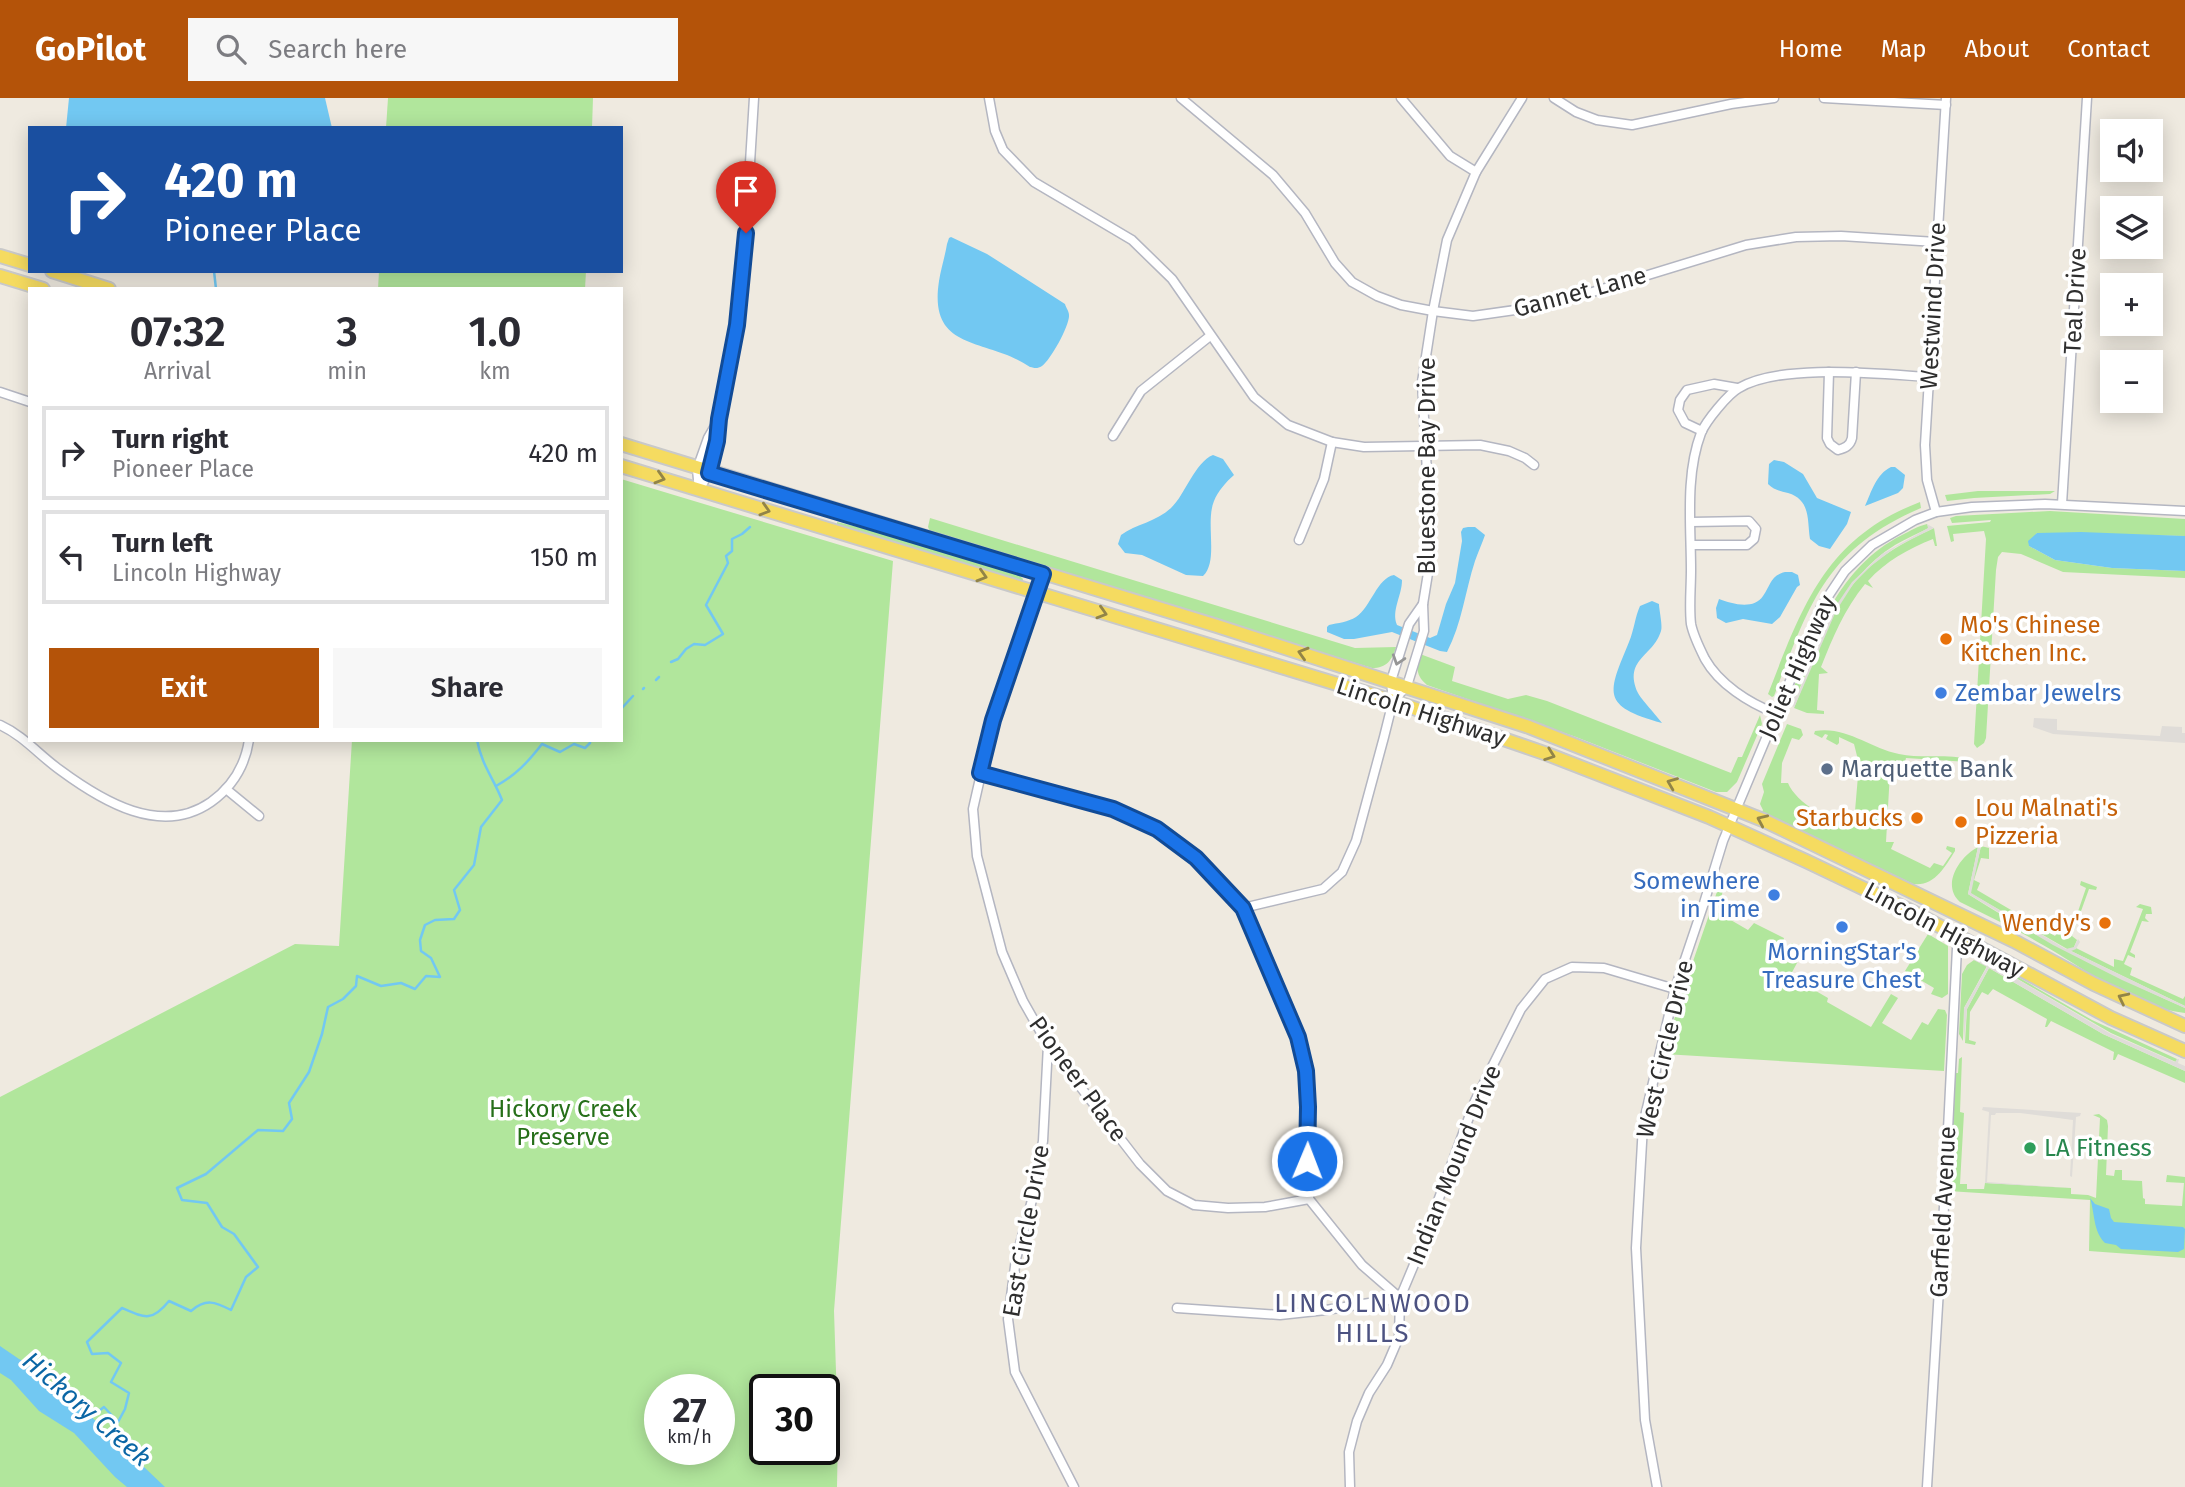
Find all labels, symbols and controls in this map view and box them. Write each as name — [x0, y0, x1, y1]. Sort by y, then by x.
search box — [188, 18, 678, 81]
text: GoPilot — [35, 29, 146, 69]
icon: search — [212, 30, 250, 68]
text: Search here — [268, 34, 407, 65]
text: Home — [1779, 35, 1843, 63]
text: Map — [1881, 35, 1927, 63]
text: About — [1965, 35, 2029, 63]
text: Contact — [2067, 35, 2150, 63]
map controls — [2100, 119, 2163, 413]
button: sound — [2100, 119, 2163, 182]
text: 420 m — [164, 151, 298, 210]
icon: right — [49, 154, 140, 245]
pin — [716, 161, 776, 233]
icon: arrive — [727, 172, 765, 210]
button: layers — [2100, 196, 2163, 259]
text: Pioneer Place — [164, 211, 362, 249]
street label: Westwind Drive — [1915, 222, 1951, 390]
street label: Teal Drive — [2058, 247, 2092, 355]
street label: Gannet Lane — [1511, 261, 1649, 323]
button: + — [2100, 273, 2163, 336]
text: 07:32 — [130, 307, 226, 357]
text: 3 — [336, 307, 358, 357]
text: 1.0 — [468, 307, 521, 357]
button: − — [2100, 350, 2163, 413]
text: Arrival — [144, 357, 211, 385]
text: min — [327, 357, 367, 385]
text: km — [479, 357, 511, 385]
street label: Bluestone Bay Drive — [1413, 357, 1441, 575]
text: Turn right — [112, 424, 229, 455]
icon: right — [53, 434, 91, 472]
text: 420 m — [528, 438, 598, 469]
text: Pioneer Place — [112, 455, 254, 483]
one-way arrow — [654, 469, 666, 484]
one-way arrow — [759, 501, 771, 516]
text: Turn left — [112, 528, 213, 559]
icon: left — [53, 538, 91, 576]
text: 150 m — [530, 542, 598, 573]
text: Lincoln Highway — [112, 559, 281, 587]
one-way arrow — [976, 568, 988, 582]
street label: Joliet Highway — [1753, 591, 1841, 743]
one-way arrow — [1096, 604, 1108, 619]
place label: Mo's Chinese Kitchen Inc. — [1960, 611, 2101, 667]
marker: Mo's Chinese Kitchen Inc. — [1938, 631, 1954, 647]
one-way arrow — [1297, 647, 1309, 661]
button: Exit — [49, 648, 319, 728]
button: Share — [333, 648, 602, 728]
one-way arrow — [1392, 653, 1406, 666]
street label: Lincoln Highway — [1333, 671, 1509, 753]
place label: Zembar Jewelrs — [1955, 679, 2121, 707]
marker: Zembar Jewelrs — [1933, 685, 1949, 701]
one-way arrow — [1543, 747, 1556, 761]
place label: Marquette Bank — [1841, 755, 2014, 783]
marker: Marquette Bank — [1819, 761, 1835, 777]
one-way arrow — [1667, 778, 1679, 792]
place label: Lou Malnati's Pizzeria — [1975, 794, 2118, 850]
place label: Starbucks — [1796, 804, 1903, 832]
marker: Starbucks — [1909, 810, 1925, 826]
one-way arrow — [1757, 814, 1769, 828]
marker: Lou Malnati's Pizzeria — [1953, 814, 1969, 830]
place label: Somewhere in Time — [1633, 867, 1760, 923]
street label: Lincoln Highway — [1860, 876, 2029, 984]
marker: Somewhere in Time — [1766, 887, 1782, 903]
place label: Wendy's — [2002, 909, 2091, 937]
marker: Wendy's — [2097, 915, 2113, 931]
marker: MorningStar's Treasure Chest — [1834, 919, 1850, 935]
place label: MorningStar's Treasure Chest — [1762, 938, 1922, 994]
street label: West Circle Drive — [1631, 957, 1699, 1141]
one-way arrow — [2118, 992, 2130, 1006]
street label: Pioneer Place — [1023, 1011, 1133, 1147]
street label: Indian Mound Drive — [1401, 1061, 1507, 1269]
park label: Hickory Creek Preserve — [489, 1095, 638, 1151]
position arrow — [1270, 1124, 1344, 1198]
street label: Garfield Avenue — [1925, 1126, 1961, 1298]
place label: LA Fitness — [2044, 1134, 2152, 1162]
marker: LA Fitness — [2022, 1140, 2038, 1156]
street label: East Circle Drive — [997, 1143, 1055, 1319]
district label: LINCOLNWOOD HILLS — [1274, 1288, 1472, 1349]
water label: Hickory Creek — [16, 1345, 157, 1473]
speed limit sign: 30 — [749, 1374, 840, 1465]
text: 27 — [672, 1389, 707, 1431]
text: km/h — [667, 1426, 712, 1448]

